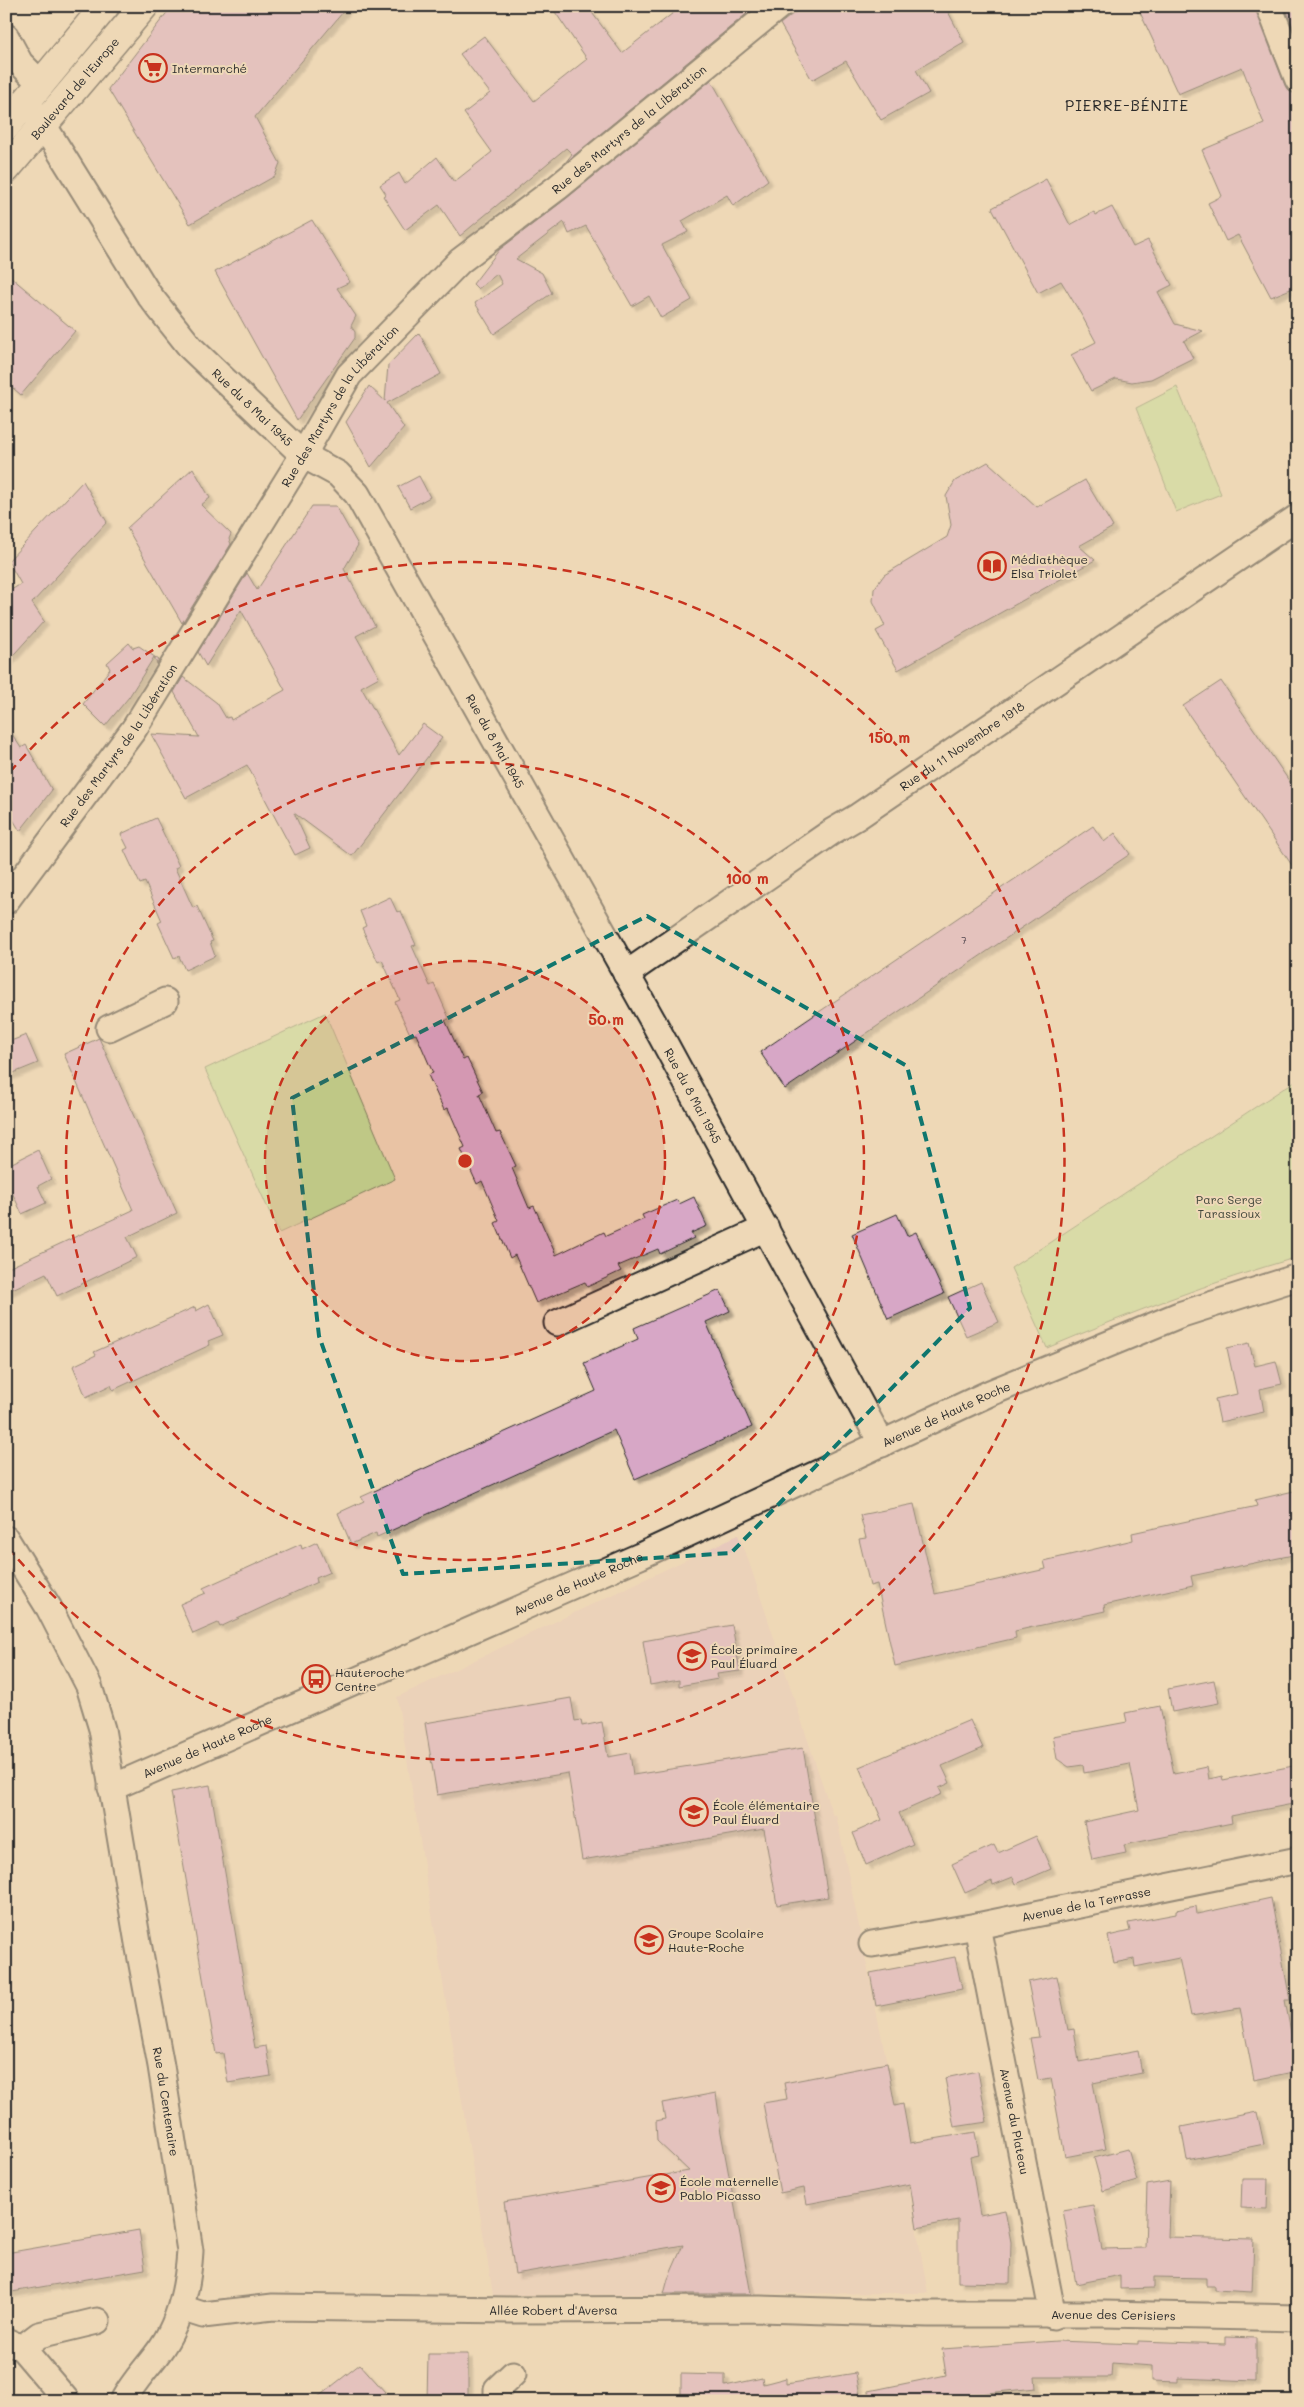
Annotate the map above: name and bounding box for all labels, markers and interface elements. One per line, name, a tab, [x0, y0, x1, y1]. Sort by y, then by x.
street label: Boulevard de l'Europe	[27, 34, 122, 142]
supermarket icon: Intermarché	[138, 53, 168, 83]
place label: Intermarché	[172, 60, 247, 76]
street label: Rue des Martyrs de la Libération	[548, 61, 709, 197]
district label: PIERRE-BÉNITE	[1065, 95, 1189, 115]
street label: Rue des Martyrs de la Libération	[277, 321, 401, 490]
street label: Rue du 8 Mai 1945	[209, 365, 297, 449]
library icon: Médiathèque Elsa Triolet	[977, 551, 1007, 581]
place label: Médiathèque Elsa Triolet	[1011, 551, 1088, 581]
street label: Rue des Martyrs de la Libération	[56, 661, 180, 830]
street label: Rue du 8 Mai 1945	[463, 691, 528, 791]
street label: Rue du 11 Novembre 1918	[896, 698, 1027, 794]
text: 150 m	[868, 727, 910, 747]
text: 100 m	[725, 868, 769, 888]
house number: 7	[961, 933, 967, 947]
text: 50 m	[588, 1009, 624, 1029]
street label: Rue du 8 Mai 1945	[661, 1045, 725, 1146]
centre of rings	[456, 1152, 474, 1170]
park label: Parc Serge Tarassioux	[1196, 1191, 1262, 1221]
street label: Avenue de Haute Roche	[879, 1378, 1013, 1450]
street label: Avenue de Haute Roche	[511, 1548, 645, 1619]
school or university icon: École primaire Paul Éluard	[677, 1641, 707, 1671]
place label: École primaire Paul Éluard	[711, 1641, 798, 1671]
bus stop icon: Hauteroche Centre	[301, 1664, 331, 1694]
place label: Hauteroche Centre	[335, 1664, 405, 1694]
street label: Avenue de Haute Roche	[140, 1710, 274, 1781]
school or university icon: École élémentaire Paul Éluard	[679, 1797, 709, 1827]
place label: École élémentaire Paul Éluard	[713, 1797, 820, 1827]
street label: Avenue de la Terrasse	[1020, 1882, 1152, 1925]
school or university icon: Groupe Scolaire Haute-Roche	[634, 1925, 664, 1955]
place label: Groupe Scolaire Haute-Roche	[668, 1925, 764, 1955]
street label: Rue du Centenaire	[150, 2046, 183, 2157]
street label: Avenue du Plateau	[997, 2067, 1033, 2176]
school or university icon: École maternelle Pablo Picasso	[646, 2173, 676, 2203]
place label: École maternelle Pablo Picasso	[680, 2173, 779, 2203]
street label: Allée Robert d'Aversa	[489, 2302, 618, 2318]
street label: Avenue des Cerisiers	[1051, 2306, 1176, 2323]

